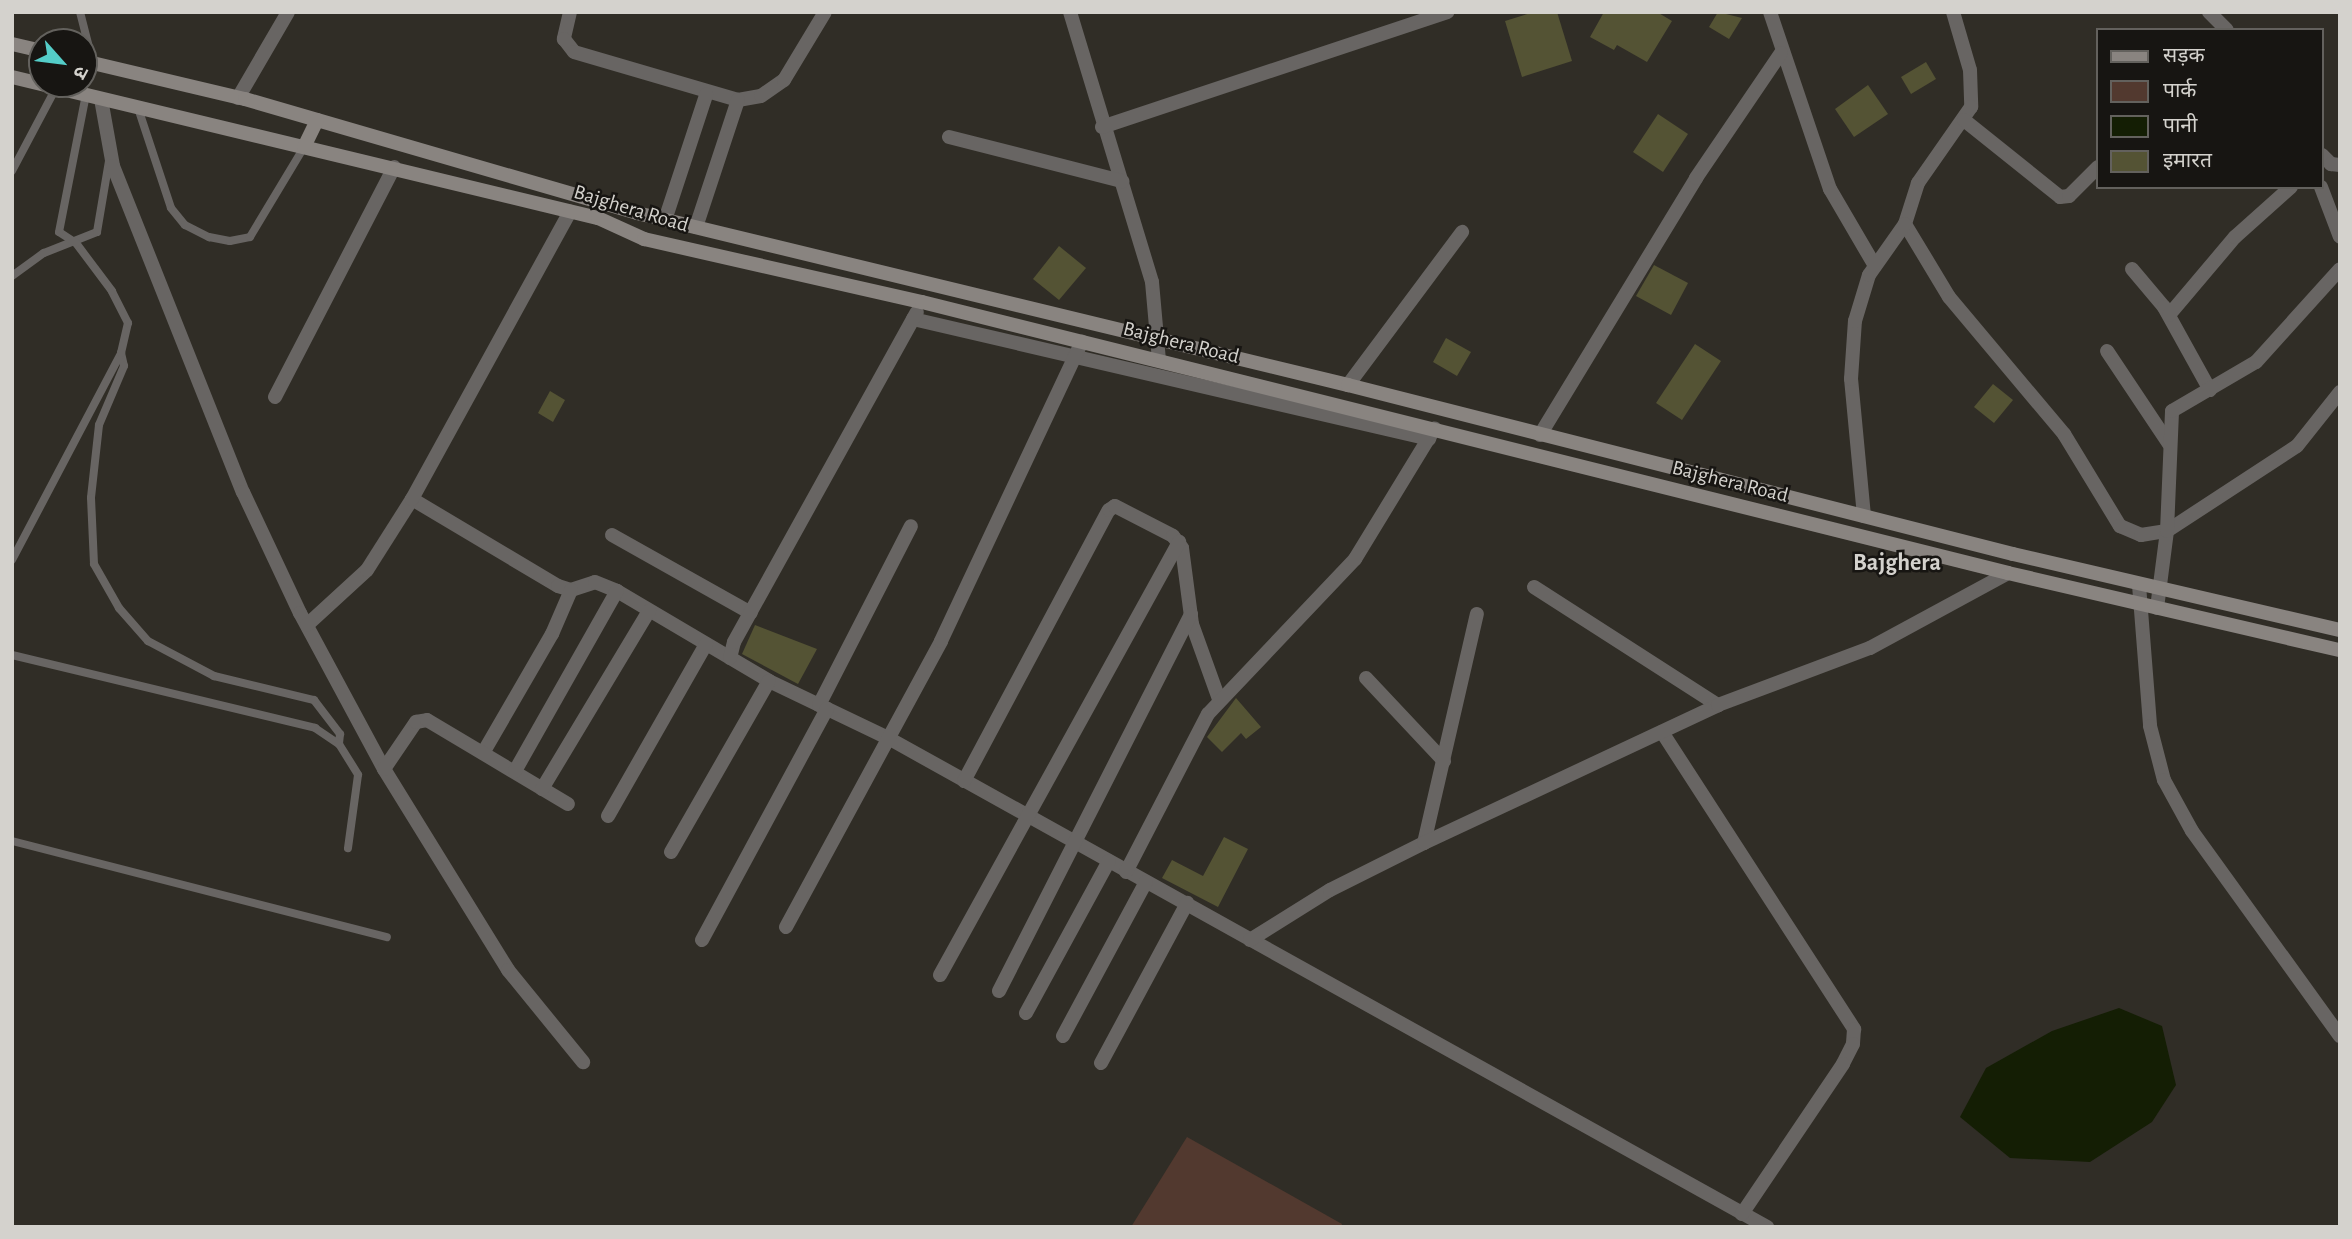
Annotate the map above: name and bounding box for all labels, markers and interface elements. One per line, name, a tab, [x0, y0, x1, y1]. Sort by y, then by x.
north arrow	[28, 28, 98, 98]
legend	[2096, 28, 2324, 189]
text: सड़क	[2163, 45, 2205, 66]
text: उ	[69, 63, 91, 82]
text: पार्क	[2163, 80, 2197, 101]
text: पानी	[2163, 115, 2197, 136]
text: इमारत	[2163, 150, 2212, 171]
street label: Bajghera Road	[570, 180, 692, 238]
street label: Bajghera Road	[1120, 316, 1242, 370]
street label: Bajghera Road	[1669, 455, 1791, 509]
district label: Bajghera	[1853, 550, 1941, 578]

